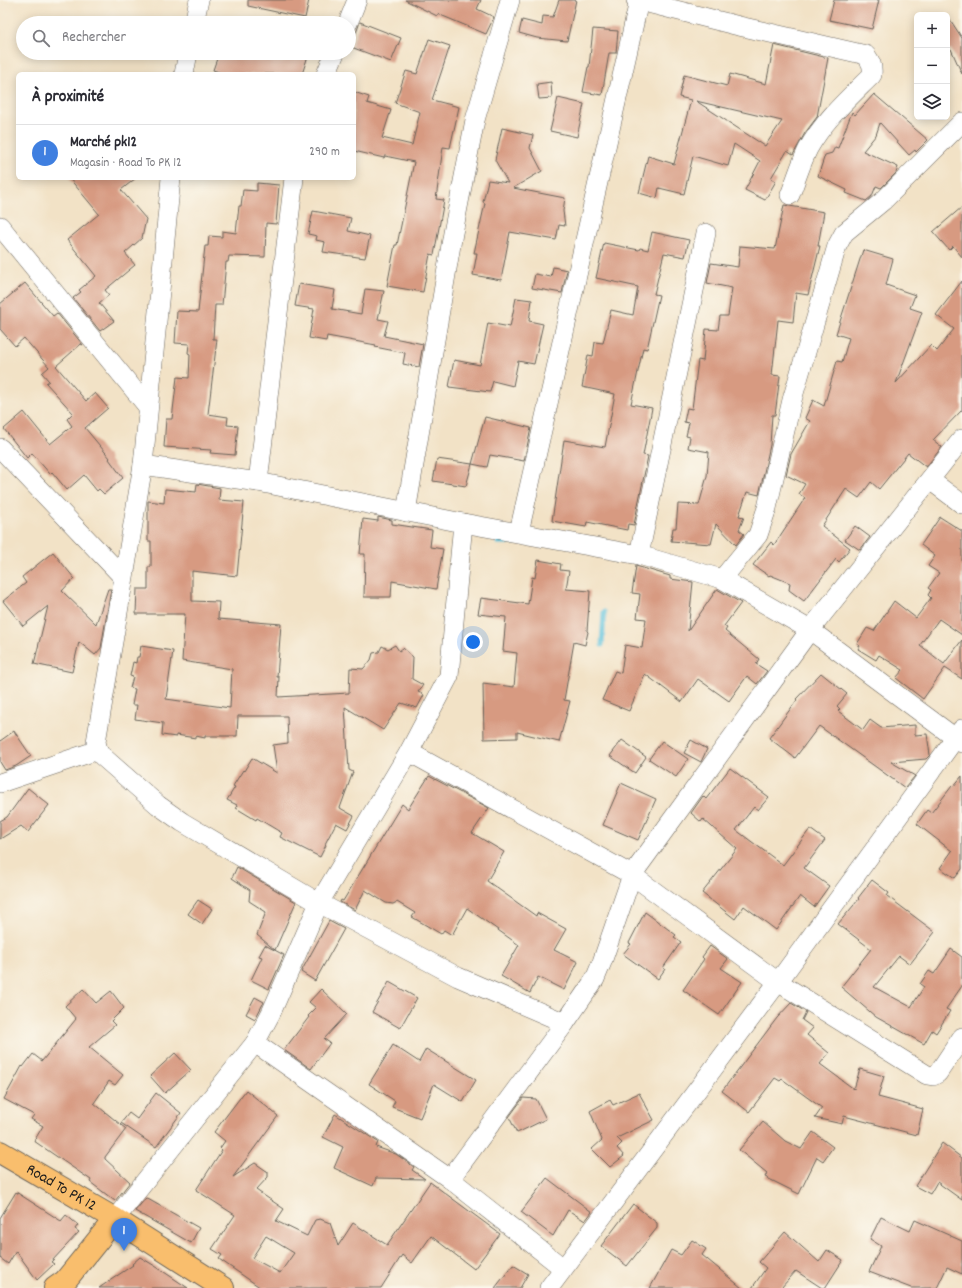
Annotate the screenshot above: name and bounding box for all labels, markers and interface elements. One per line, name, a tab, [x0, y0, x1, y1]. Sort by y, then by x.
map controls	[914, 12, 950, 120]
button: +	[914, 12, 950, 48]
search box	[16, 16, 356, 60]
icon: search	[30, 27, 52, 49]
text: Rechercher	[62, 27, 126, 49]
button: −	[914, 48, 950, 84]
button: layers	[914, 84, 950, 120]
text: À proximité	[32, 86, 104, 110]
text: Marché pk12	[70, 132, 137, 154]
text: 1	[44, 143, 46, 162]
text: 290 m	[309, 143, 340, 162]
text: Magasin · Road To PK 12	[70, 154, 182, 173]
your location	[463, 632, 483, 652]
street label: Road To PK 12	[22, 1158, 101, 1217]
pin: 1	[111, 1218, 137, 1251]

